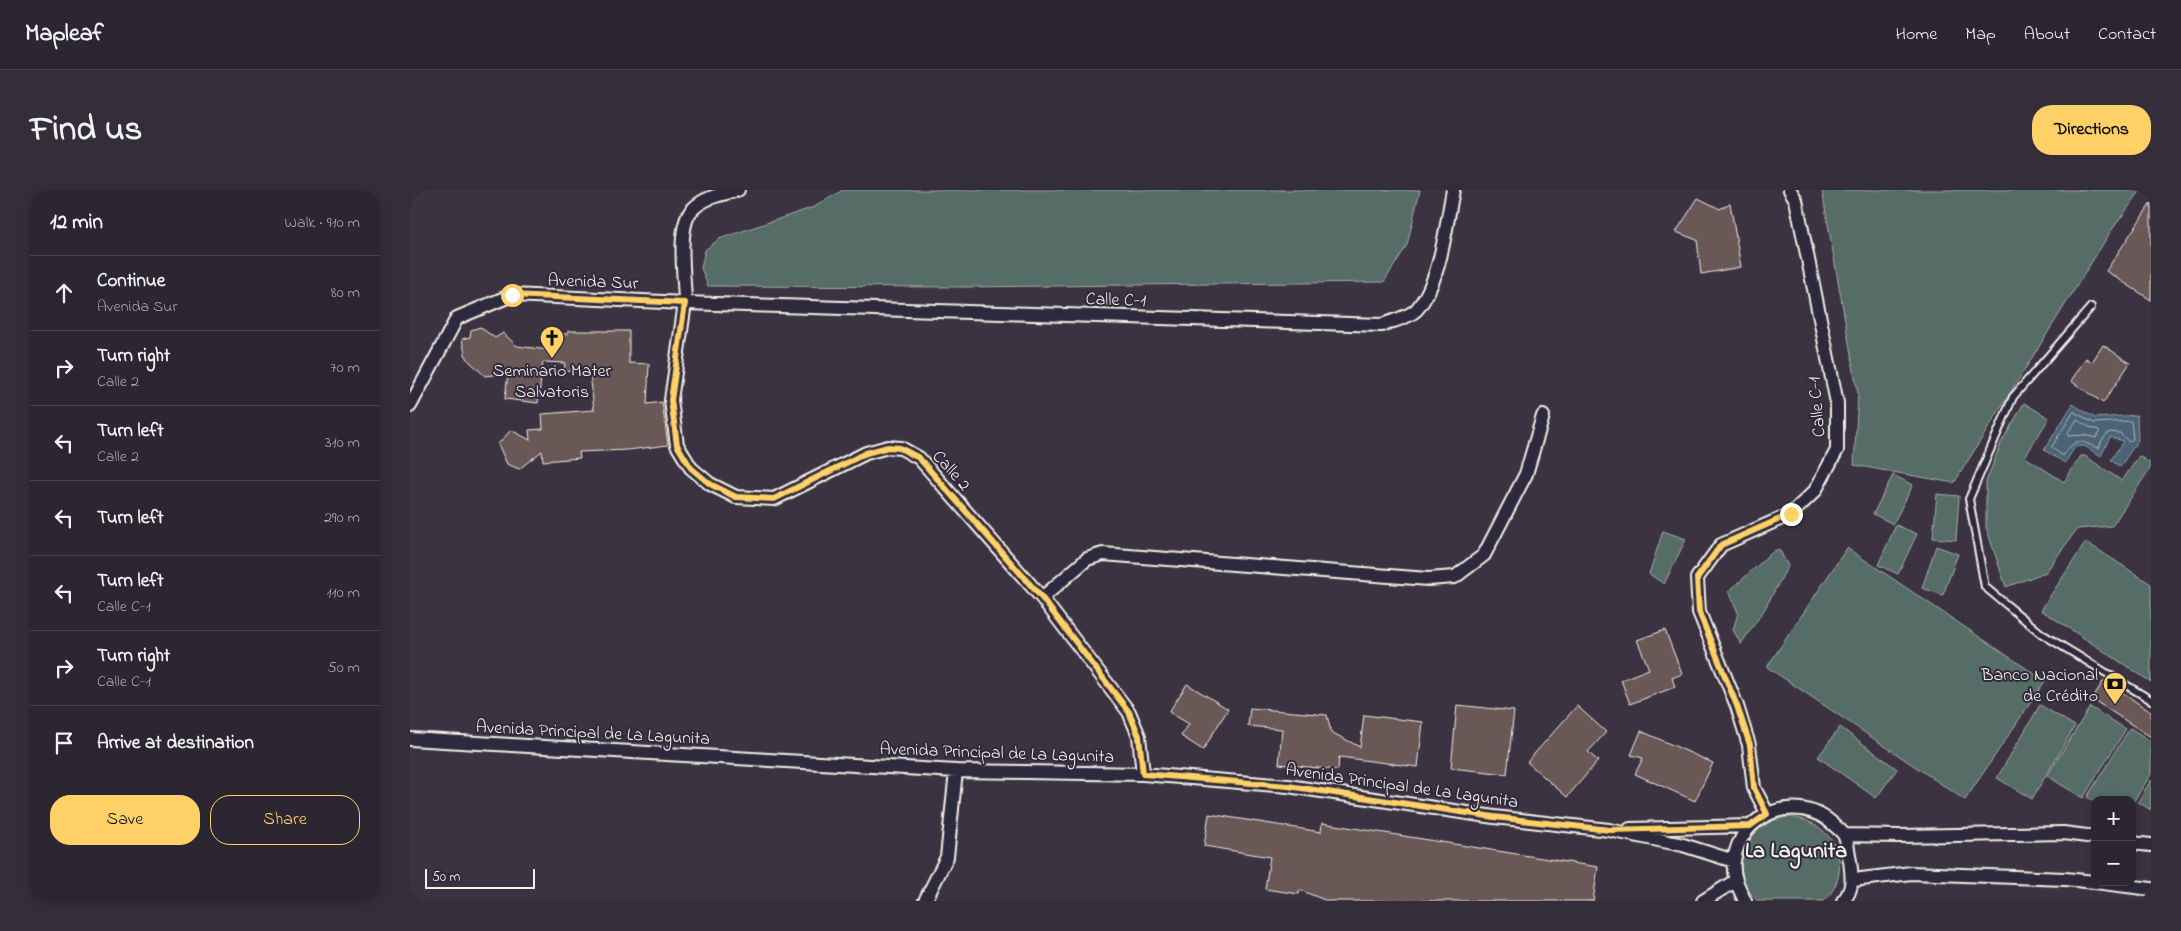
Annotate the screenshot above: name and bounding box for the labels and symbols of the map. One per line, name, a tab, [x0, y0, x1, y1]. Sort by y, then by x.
street label: Avenida Sur	[547, 268, 639, 298]
route start	[501, 284, 524, 307]
street label: Calle C-1	[1085, 287, 1147, 315]
church icon: Seminario Mater Salvatoris	[539, 325, 565, 359]
place label: Seminario Mater Salvatoris	[493, 359, 612, 406]
street label: Calle C-1	[1802, 375, 1834, 438]
street label: Calle 2	[925, 445, 976, 498]
route end	[1780, 503, 1803, 526]
place label: Banco Nacional de Crédito	[1980, 663, 2098, 710]
bank icon: Banco Nacional de Crédito	[2102, 671, 2128, 705]
street label: Avenida Principal de La Lagunita	[475, 715, 711, 754]
street label: Avenida Principal de La Lagunita	[879, 737, 1115, 772]
street label: Avenida Principal de La Lagunita	[1284, 758, 1520, 817]
district label: La Lagunita	[1745, 836, 1847, 869]
scale bar	[425, 866, 535, 889]

